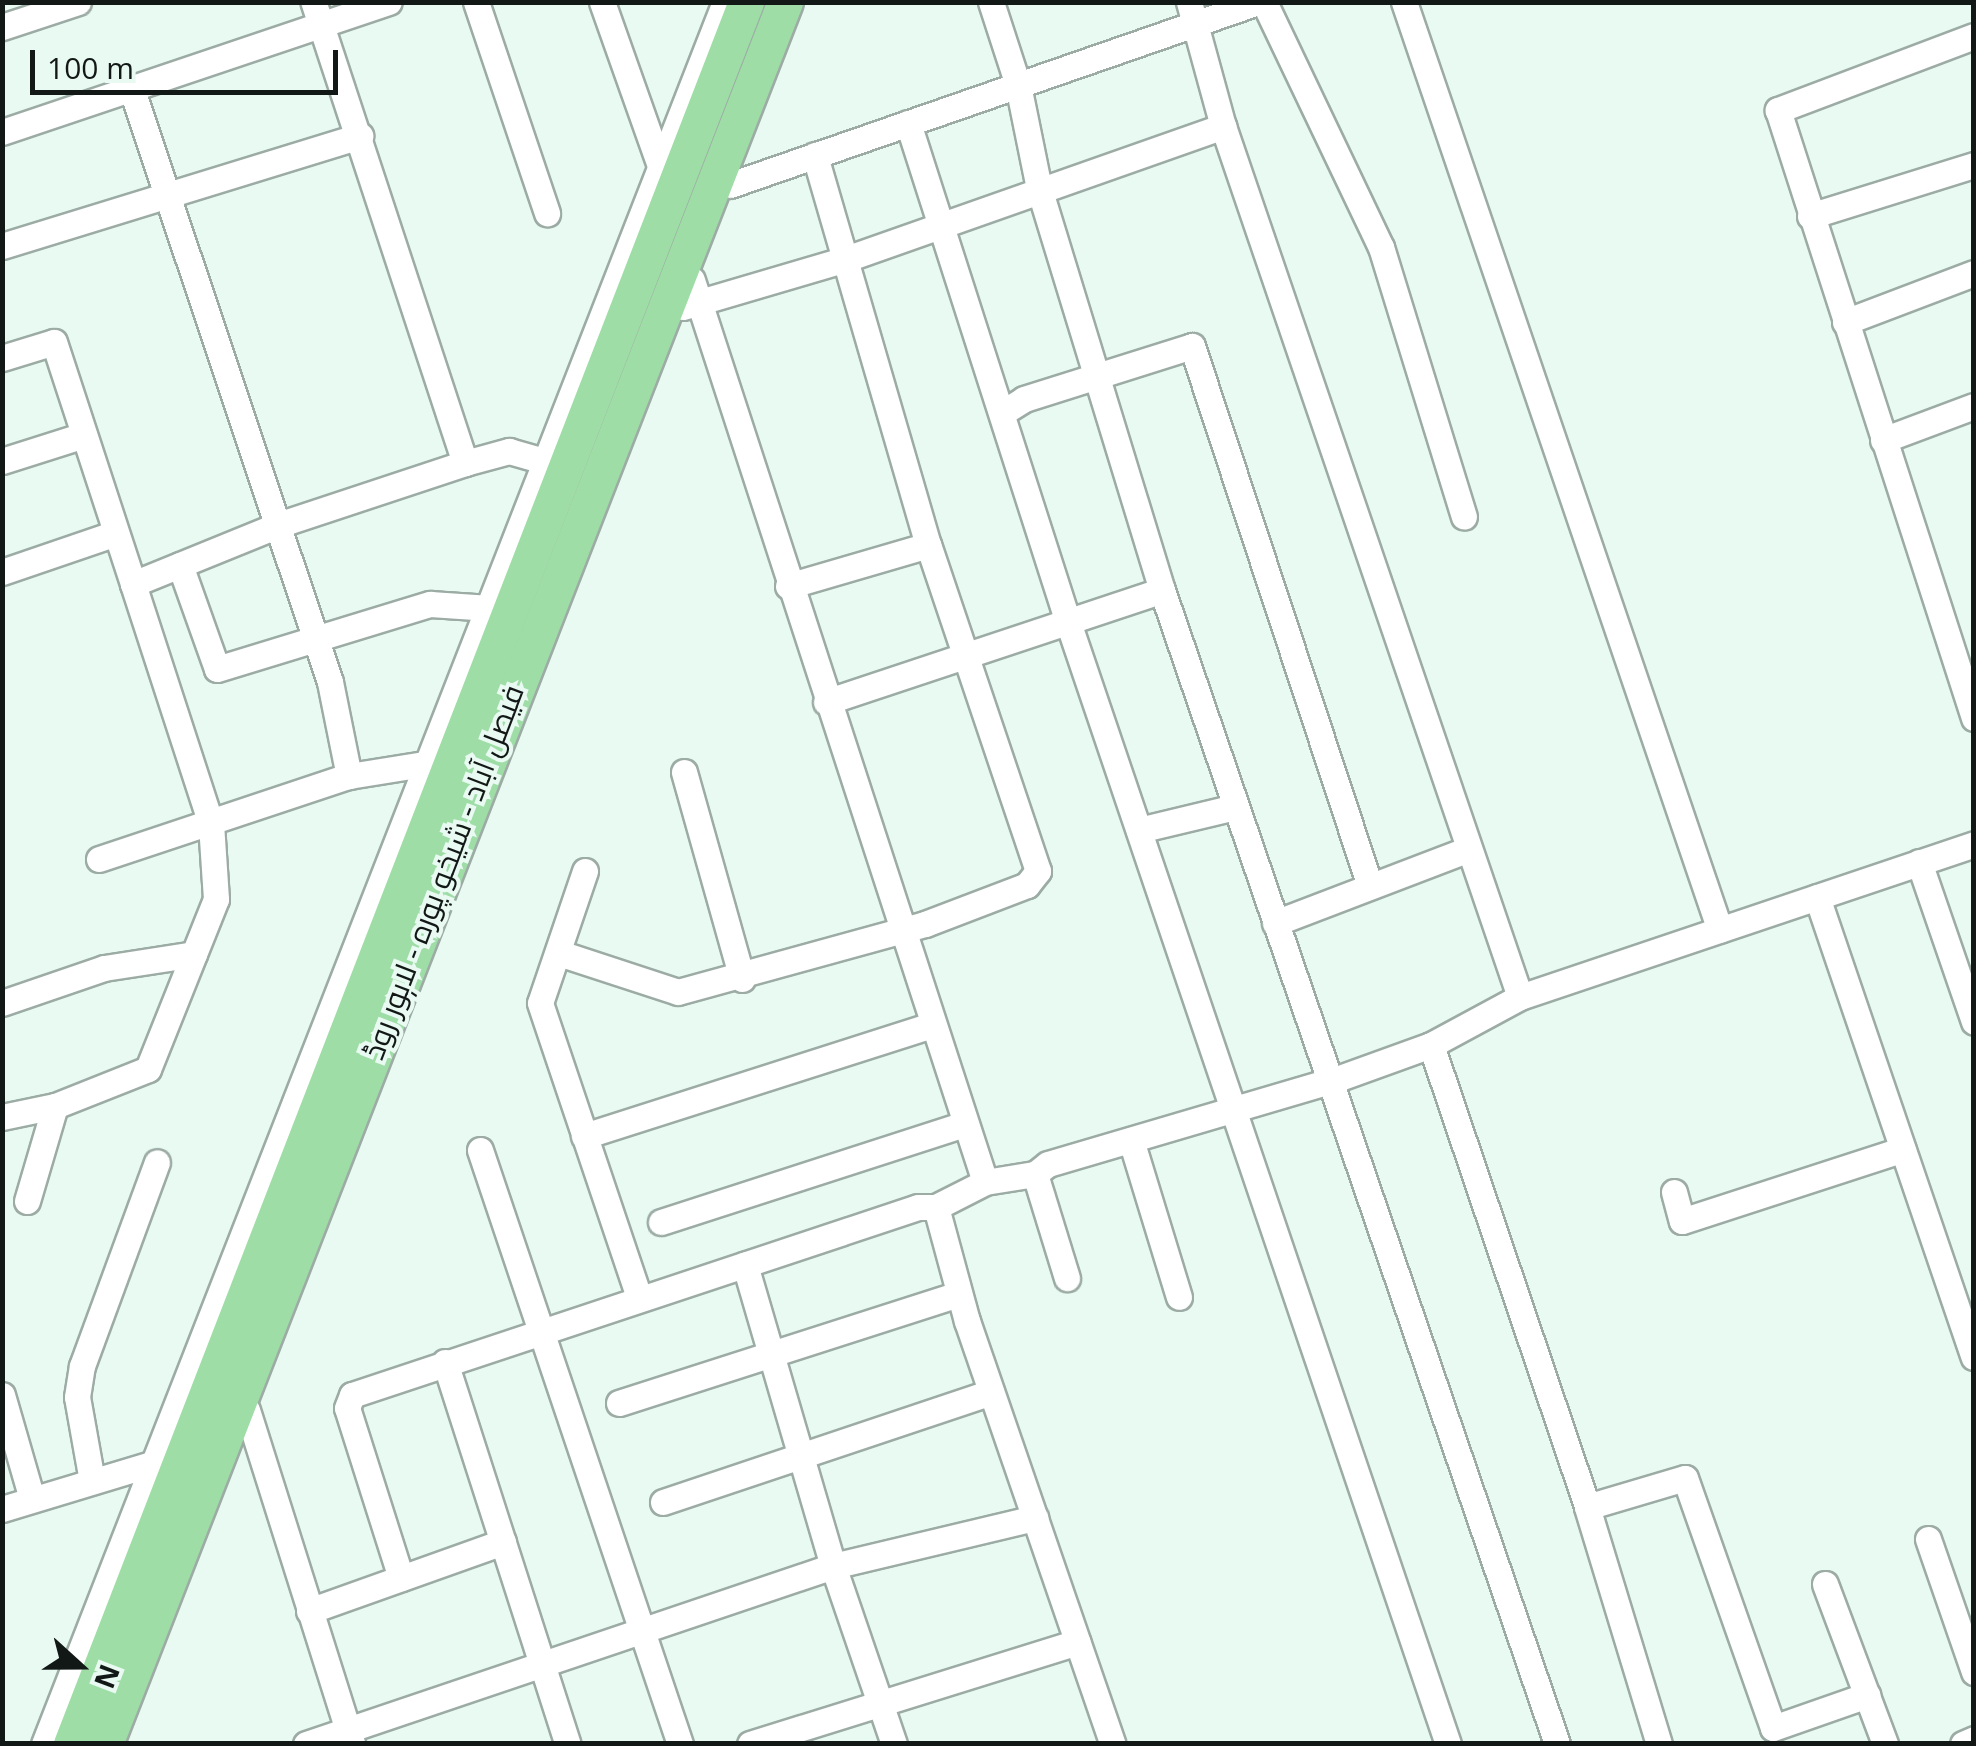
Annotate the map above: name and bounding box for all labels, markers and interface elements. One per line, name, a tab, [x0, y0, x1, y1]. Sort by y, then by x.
scale bar	[35, 30, 342, 92]
text: 100 m	[47, 47, 134, 88]
street label: فیصل آباد - شیخو پورہ - لاہور روڈ	[355, 680, 531, 1064]
north arrow	[30, 1616, 130, 1716]
text: N	[86, 1659, 130, 1694]

